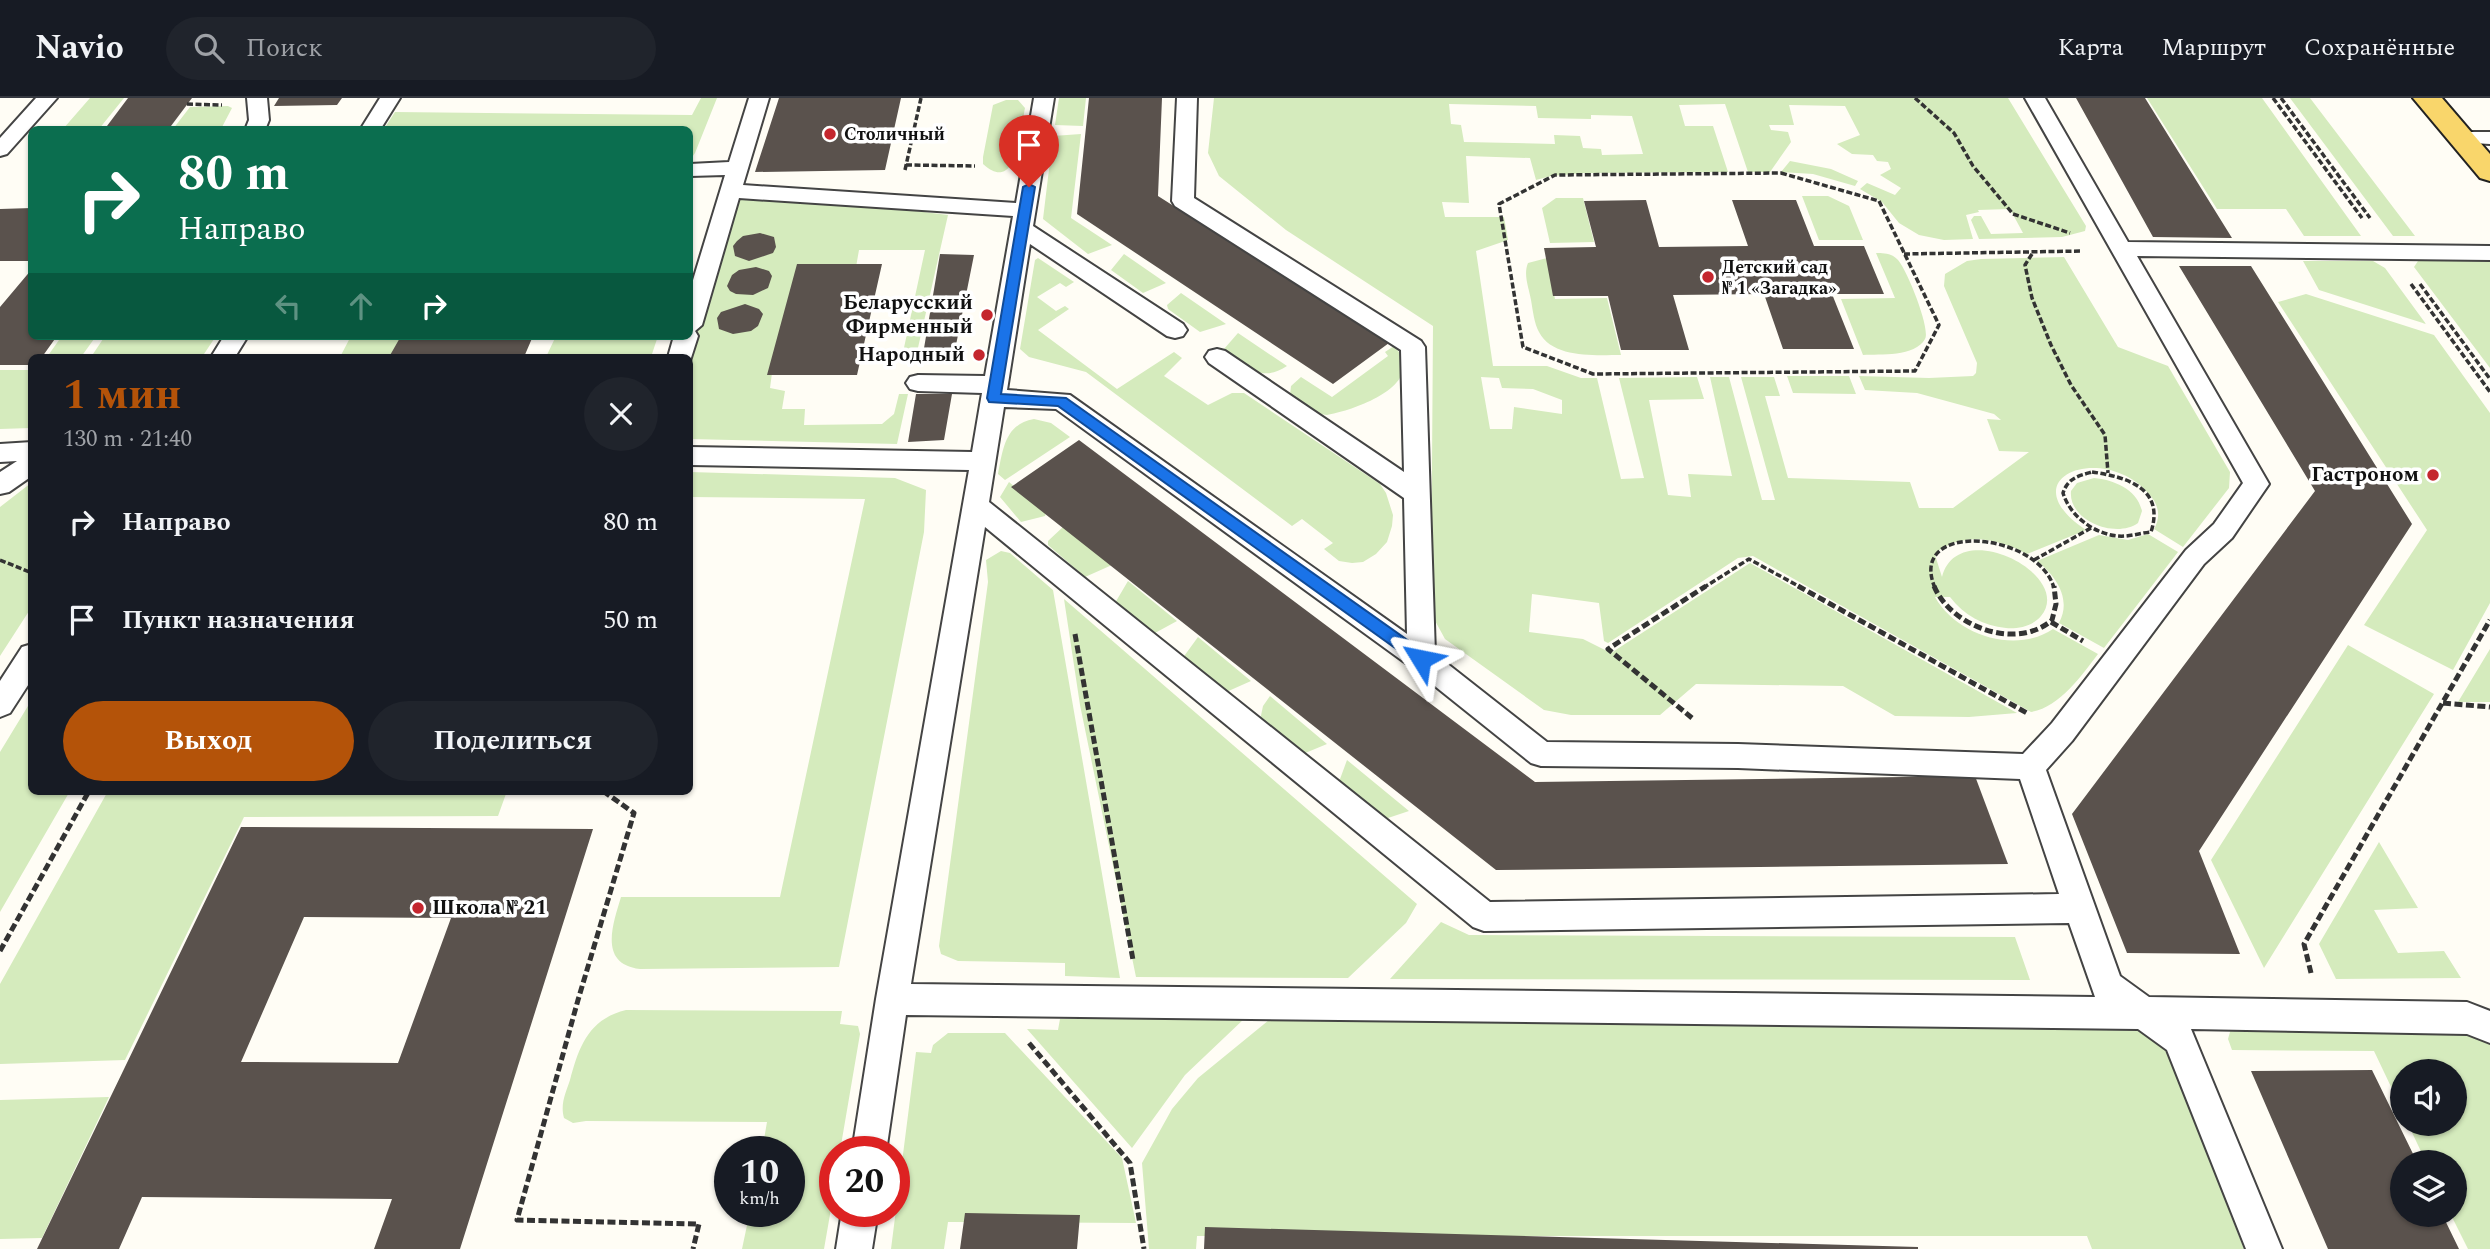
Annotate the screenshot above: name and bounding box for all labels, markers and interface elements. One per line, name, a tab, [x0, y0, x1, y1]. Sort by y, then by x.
search box	[166, 17, 656, 80]
text: Navio	[35, 23, 124, 73]
text: Поиск	[246, 28, 323, 68]
icon: search	[190, 29, 228, 67]
text: Карта	[2058, 30, 2123, 66]
text: Маршрут	[2161, 30, 2266, 66]
text: Сохранённые	[2304, 30, 2455, 66]
pin	[999, 115, 1059, 187]
place label: Столичный	[844, 121, 945, 148]
marker: Столичный	[822, 126, 838, 142]
icon: arrive	[1010, 126, 1048, 164]
text: 80 m	[178, 137, 289, 212]
icon: right	[63, 154, 154, 245]
text: Направо	[178, 205, 305, 254]
place label: Детский сад № 1 «Загадка»	[1722, 254, 1837, 302]
marker: Детский сад № 1 «Загадка»	[1700, 269, 1716, 285]
icon: left	[269, 287, 307, 325]
icon: ahead	[342, 287, 380, 325]
icon: right	[415, 287, 453, 325]
place label: Беларусский Фирменный	[843, 287, 973, 343]
marker: Беларусский Фирменный	[979, 307, 995, 323]
place label: Народный	[858, 339, 965, 371]
marker: Народный	[971, 347, 987, 363]
text: 1 мин	[63, 364, 181, 427]
button: close	[584, 377, 658, 451]
text: 130 m · 21:40	[63, 422, 192, 457]
place label: Гастроном	[2311, 459, 2419, 491]
marker: Гастроном	[2425, 467, 2441, 483]
text: Направо	[122, 502, 231, 542]
text: 80 m	[603, 502, 658, 542]
icon: right	[63, 503, 101, 541]
text: Пункт назначения	[122, 600, 355, 640]
text: 50 m	[603, 600, 658, 640]
icon: arrive	[63, 601, 101, 639]
position arrow	[1384, 622, 1458, 696]
button: Выход	[63, 701, 354, 781]
button: Поделиться	[368, 701, 658, 781]
place label: Школа № 21	[432, 892, 547, 924]
marker: Школа № 21	[410, 900, 426, 916]
map controls	[2390, 1059, 2467, 1227]
button: sound	[2390, 1059, 2467, 1136]
speed limit sign: 20	[819, 1136, 910, 1227]
text: 10	[740, 1146, 779, 1199]
button: layers	[2390, 1150, 2467, 1227]
text: km/h	[739, 1185, 780, 1212]

